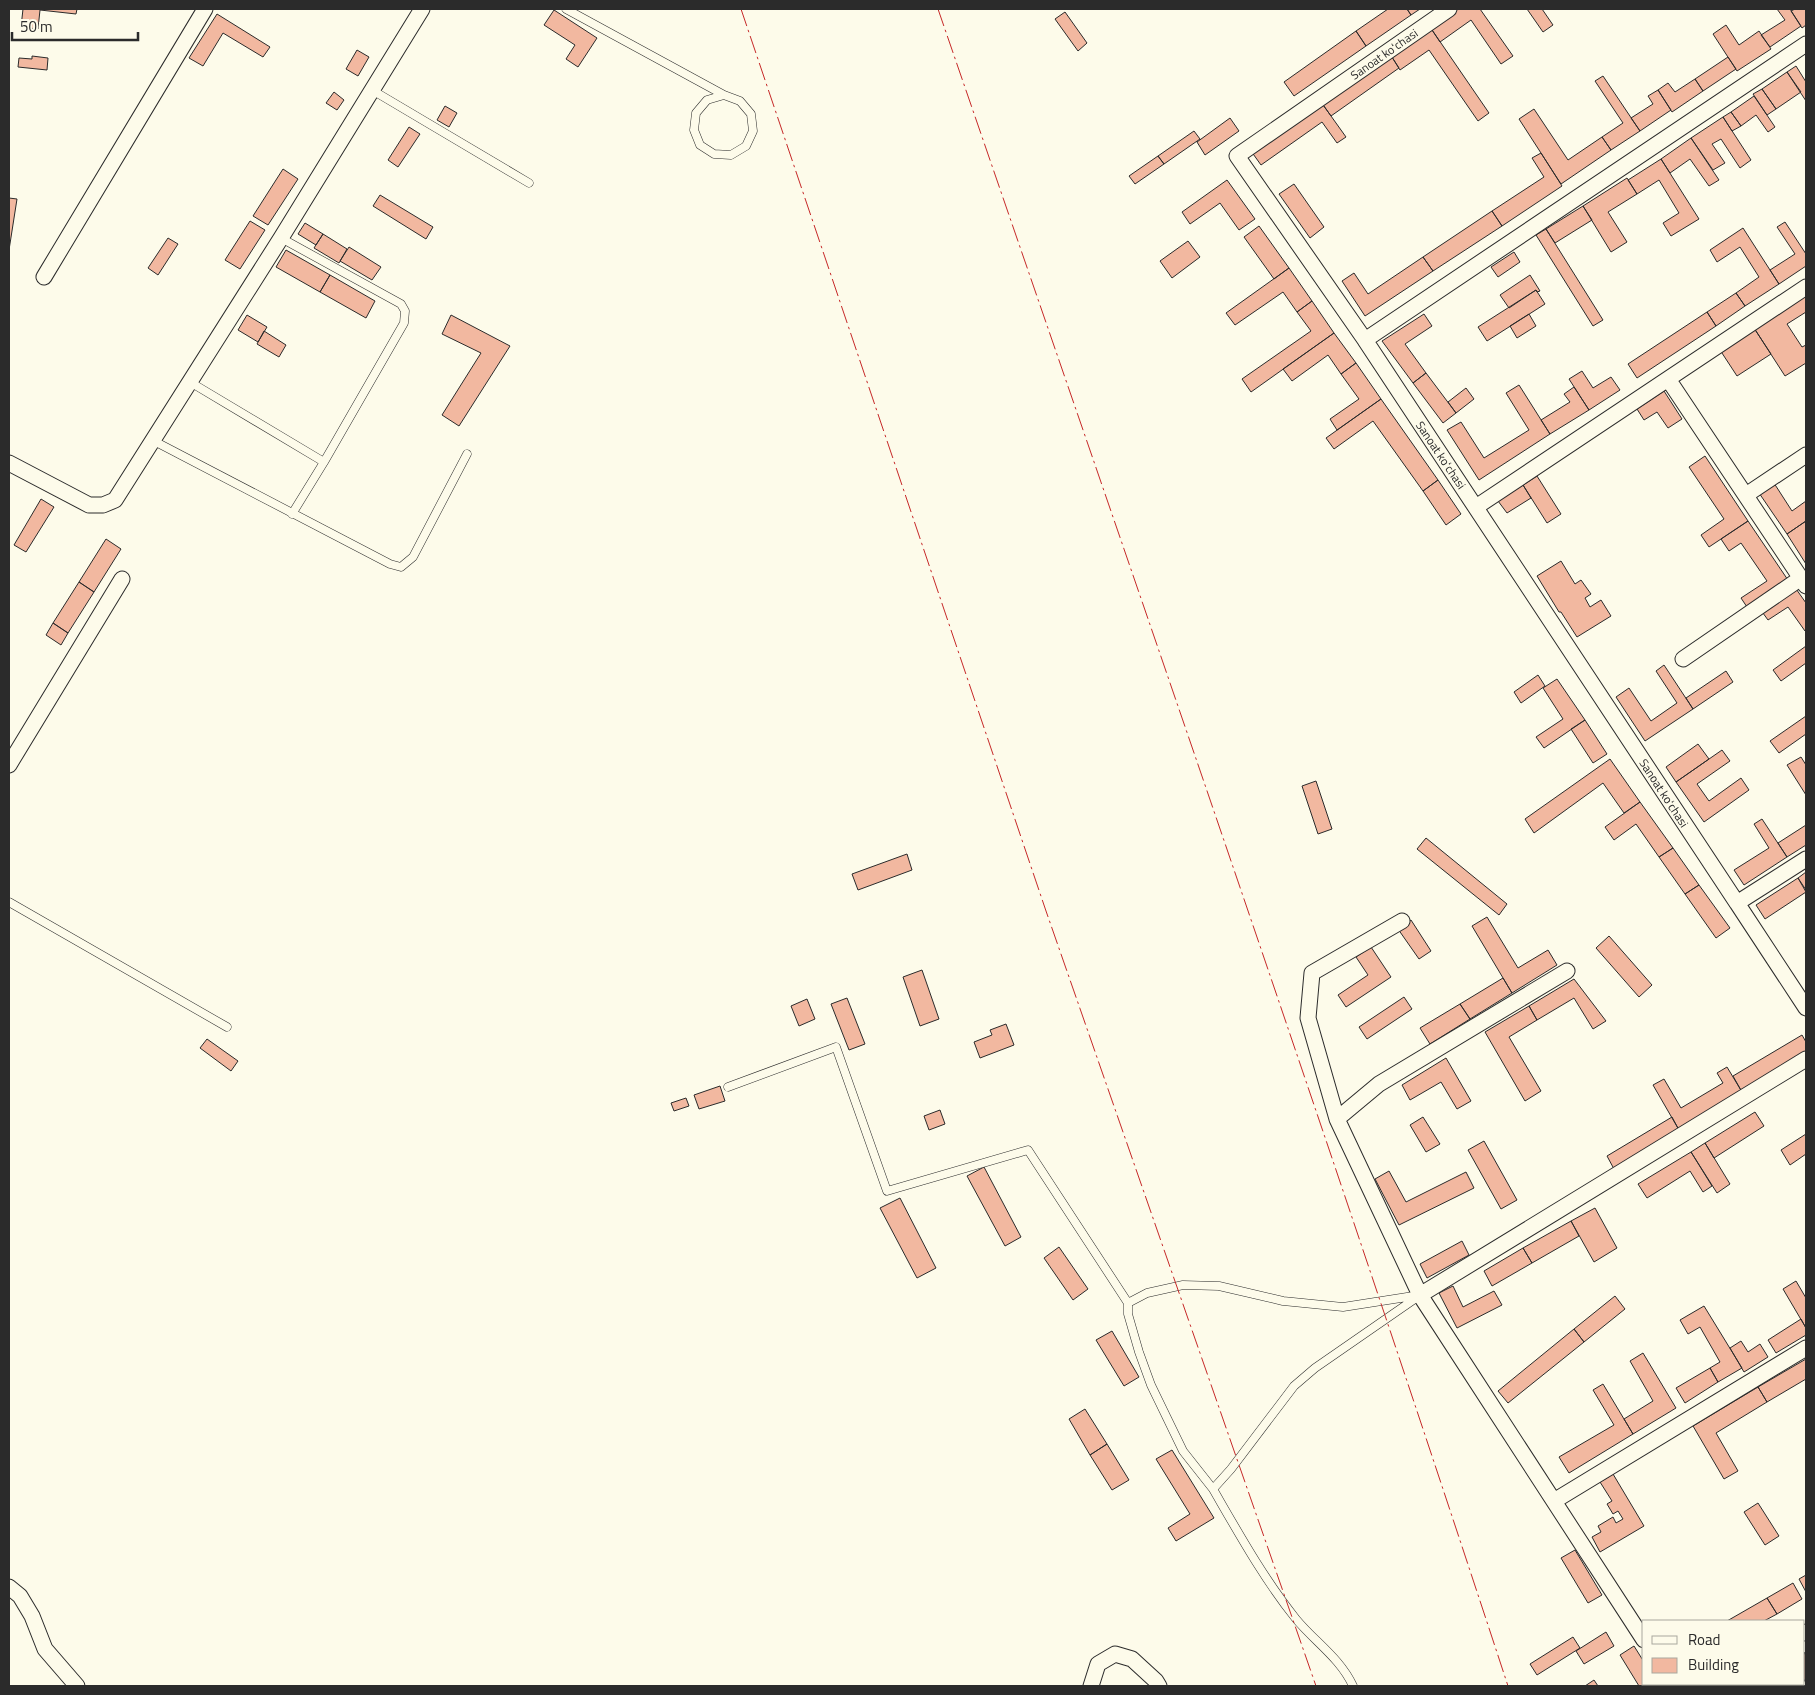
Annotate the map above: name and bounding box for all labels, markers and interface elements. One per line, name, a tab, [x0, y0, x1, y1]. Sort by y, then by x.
scale bar	[12, 10, 139, 42]
text: 50 m	[20, 15, 53, 38]
street label: Sanoat koʻchasi	[1346, 24, 1422, 84]
street label: Sanoat koʻchasi	[1411, 417, 1471, 493]
street label: Sanoat koʻchasi	[1635, 755, 1693, 831]
legend	[1642, 1620, 1805, 1685]
text: Road	[1688, 1628, 1720, 1651]
text: Building	[1688, 1653, 1739, 1676]

